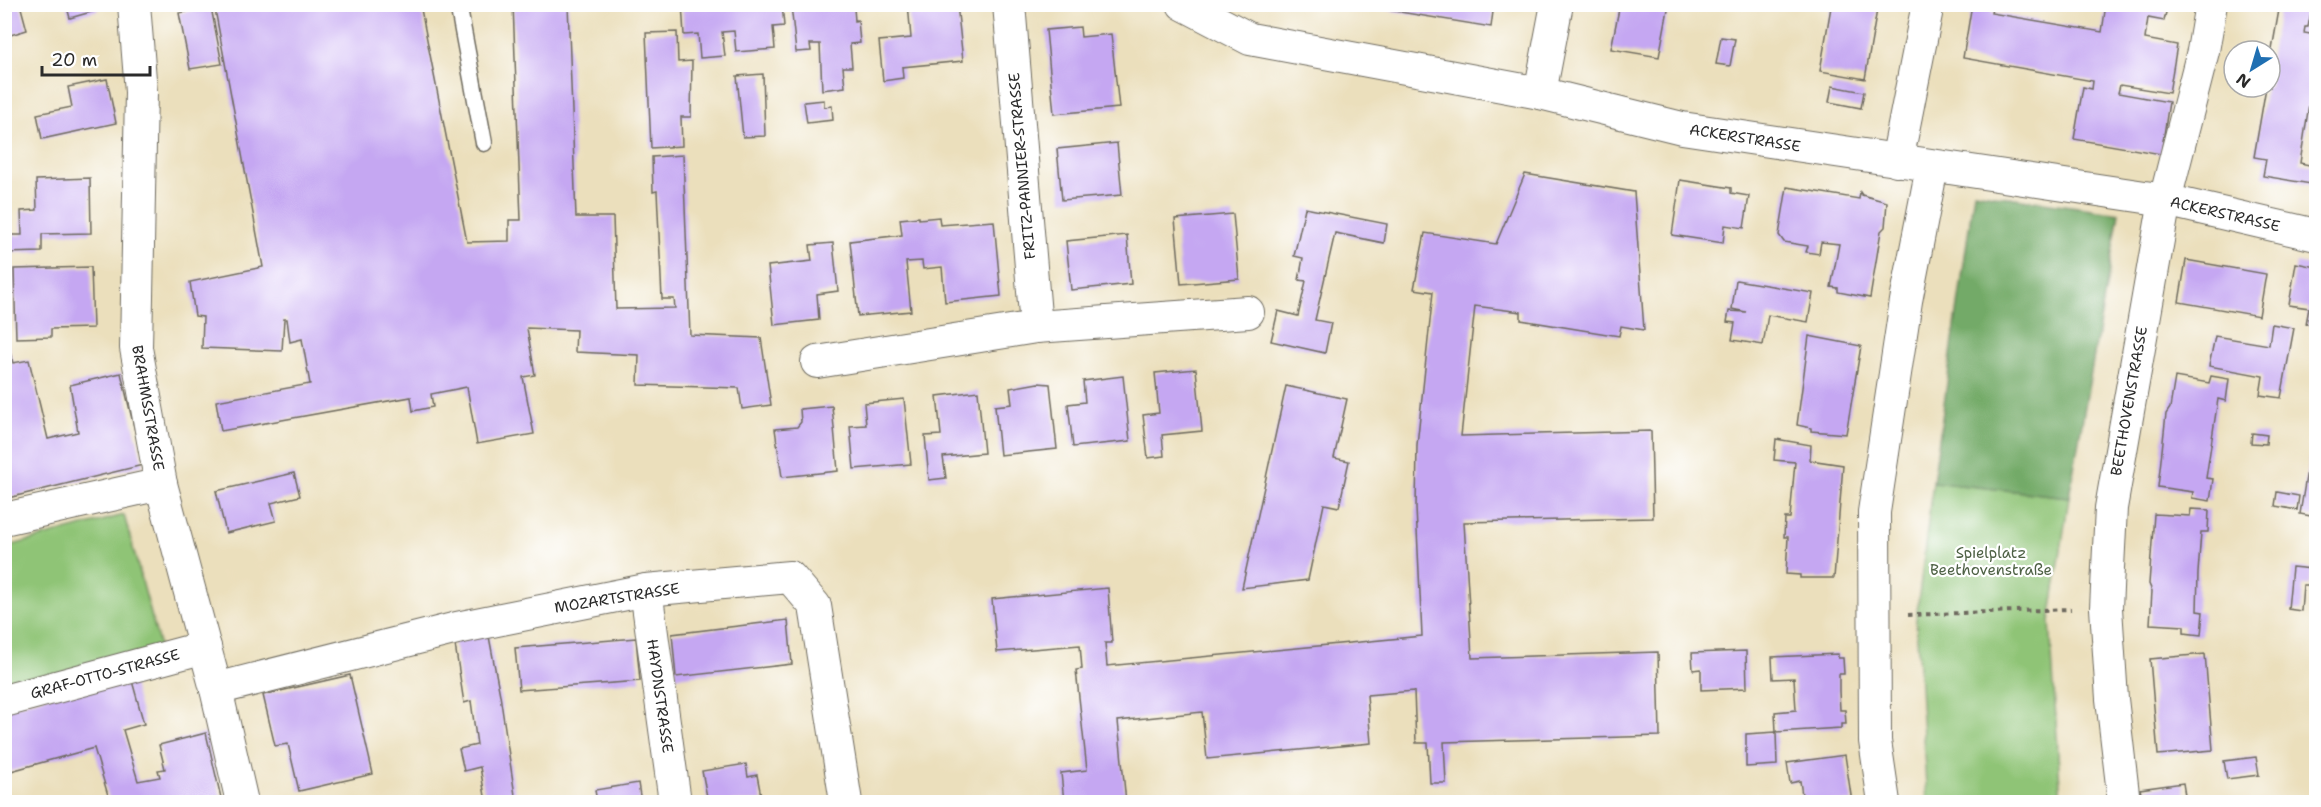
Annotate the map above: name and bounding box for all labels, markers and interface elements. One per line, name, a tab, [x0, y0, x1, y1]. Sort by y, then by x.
scale bar	[42, 39, 150, 77]
north arrow	[2222, 39, 2282, 99]
text: 20 m	[51, 48, 97, 72]
text: N	[2232, 68, 2255, 93]
street label: FRITZ-PANNIER-STRASSE	[1004, 72, 1040, 260]
street label: ACKERSTRASSE	[1688, 119, 1802, 157]
street label: ACKERSTRASSE	[2168, 192, 2282, 236]
street label: BEETHOVENSTRASSE	[2106, 325, 2152, 477]
street label: BRAHMSSTRASSE	[127, 344, 169, 472]
park label: Spielplatz Beethovenstraße	[1930, 543, 2052, 580]
street label: MOZARTSTRASSE	[553, 578, 681, 618]
street label: HAYDNSTRASSE	[642, 638, 678, 754]
street label: GRAF-OTTO-STRASSE	[28, 644, 182, 704]

